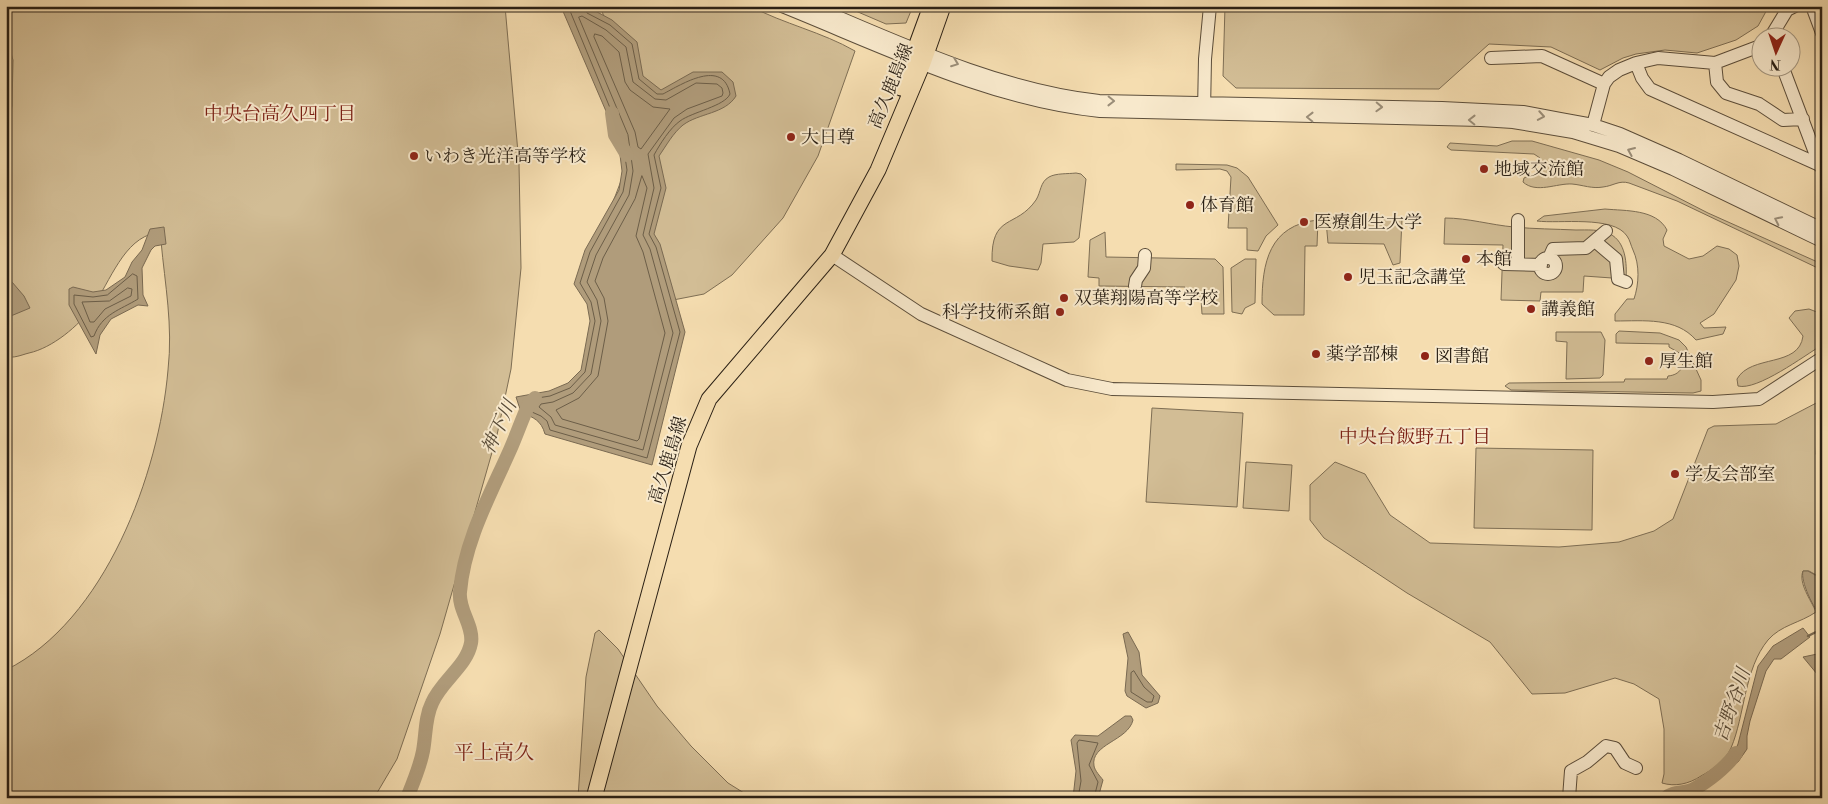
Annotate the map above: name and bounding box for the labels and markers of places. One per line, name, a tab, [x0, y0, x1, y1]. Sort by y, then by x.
place label: 大日尊	[801, 126, 855, 149]
marker: 大日尊	[785, 131, 797, 143]
place label: いわき光洋高等学校	[424, 145, 586, 168]
marker: いわき光洋高等学校	[408, 150, 420, 162]
place label: 地域交流館	[1494, 158, 1584, 181]
marker: 地域交流館	[1478, 163, 1490, 175]
place label: 体育館	[1200, 194, 1254, 217]
marker: 体育館	[1184, 199, 1196, 211]
place label: 医療創生大学	[1314, 211, 1422, 234]
marker: 医療創生大学	[1298, 216, 1310, 228]
place label: 本館	[1476, 248, 1512, 271]
marker: 本館	[1460, 253, 1472, 265]
place label: 児玉記念講堂	[1358, 266, 1466, 289]
marker: 児玉記念講堂	[1342, 271, 1354, 283]
place label: 双葉翔陽高等学校	[1074, 287, 1218, 310]
marker: 双葉翔陽高等学校	[1058, 292, 1070, 304]
place label: 講義館	[1541, 298, 1595, 321]
place label: 科学技術系館	[942, 301, 1050, 324]
marker: 講義館	[1525, 303, 1537, 315]
marker: 科学技術系館	[1054, 306, 1066, 318]
place label: 薬学部棟	[1326, 343, 1398, 366]
place label: 図書館	[1435, 345, 1489, 368]
marker: 薬学部棟	[1310, 348, 1322, 360]
marker: 図書館	[1419, 350, 1431, 362]
place label: 厚生館	[1659, 350, 1713, 373]
marker: 厚生館	[1643, 355, 1655, 367]
place label: 学友会部室	[1685, 463, 1775, 486]
marker: 学友会部室	[1669, 468, 1681, 480]

